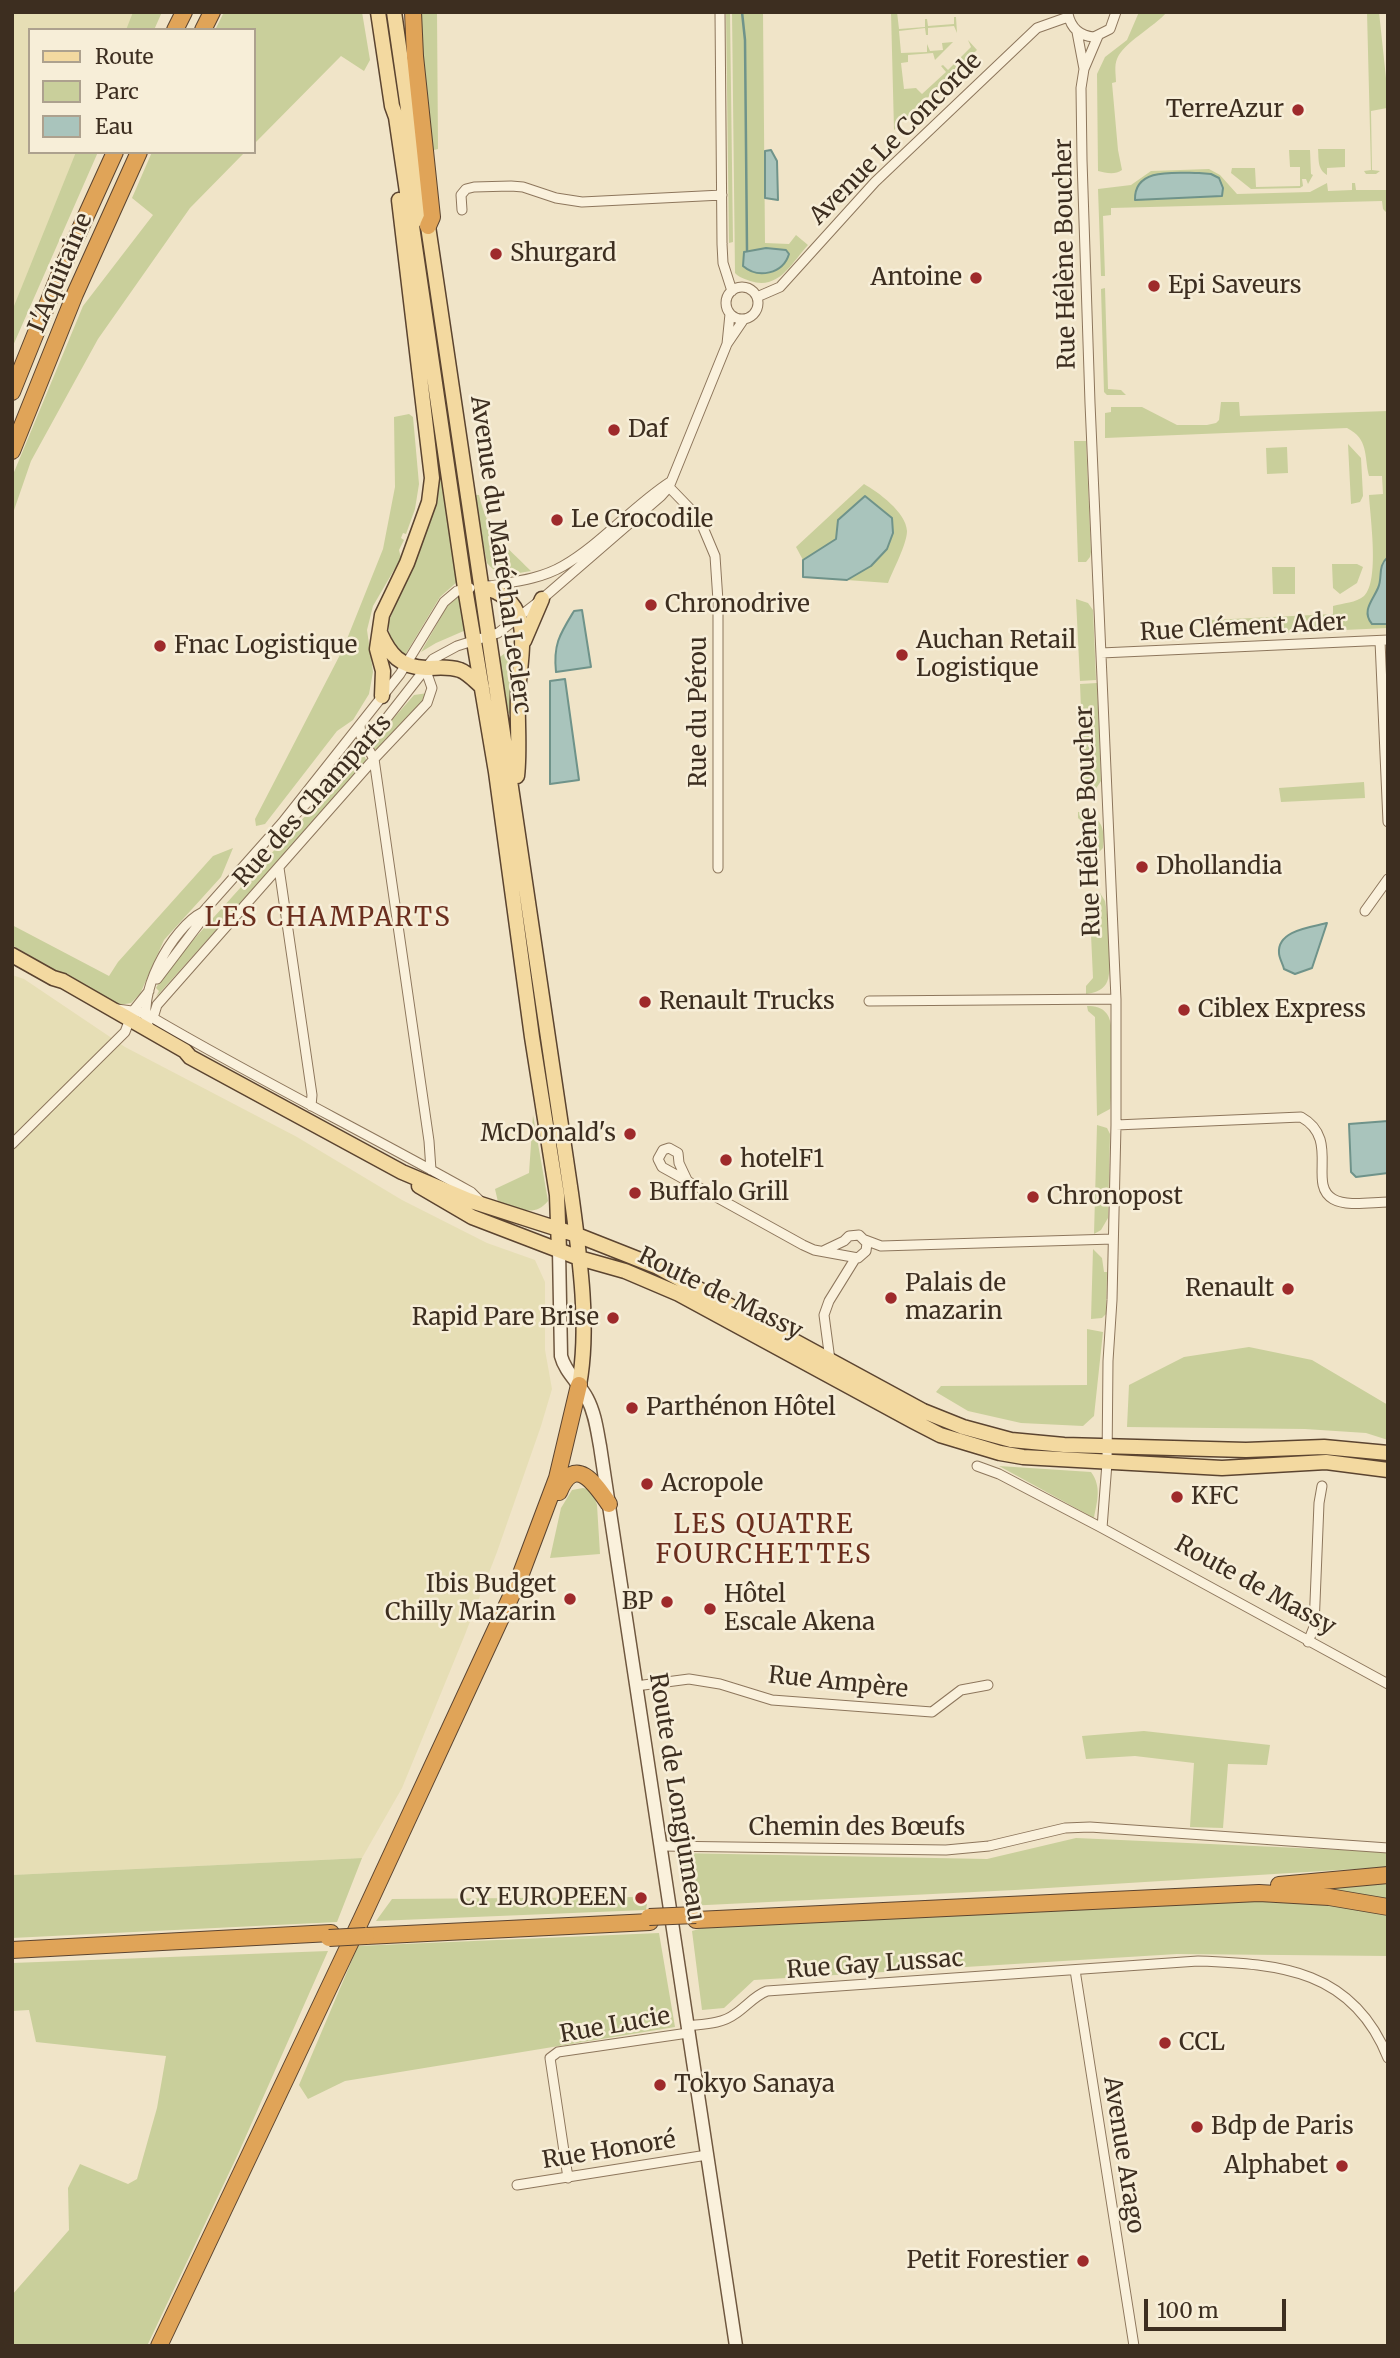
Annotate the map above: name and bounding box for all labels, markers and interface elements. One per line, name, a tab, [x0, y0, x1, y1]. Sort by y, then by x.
legend	[28, 28, 256, 154]
text: Route	[95, 43, 153, 70]
street label: Avenue Le Concorde	[804, 47, 988, 231]
text: Parc	[95, 78, 139, 105]
place label: TerreAzur	[1166, 96, 1284, 124]
marker: TerreAzur	[1290, 102, 1306, 118]
text: Eau	[95, 113, 133, 140]
street label: Rue Hélène Boucher	[1050, 138, 1082, 370]
street label: L'Aquitaine	[23, 209, 99, 337]
place label: Shurgard	[510, 240, 616, 268]
marker: Shurgard	[488, 246, 504, 262]
place label: Antoine	[871, 264, 962, 292]
marker: Antoine	[968, 270, 984, 286]
place label: Epi Saveurs	[1168, 272, 1302, 300]
marker: Epi Saveurs	[1146, 278, 1162, 294]
street label: Avenue du Maréchal Leclerc	[463, 394, 537, 716]
place label: Daf	[628, 416, 668, 444]
marker: Daf	[606, 422, 622, 438]
place label: Le Crocodile	[571, 506, 713, 534]
marker: Le Crocodile	[549, 512, 565, 528]
place label: Chronodrive	[665, 591, 810, 619]
marker: Chronodrive	[643, 597, 659, 613]
street label: Rue Clément Ader	[1139, 608, 1347, 648]
place label: Auchan Retail Logistique	[916, 627, 1076, 683]
place label: Fnac Logistique	[174, 632, 357, 660]
street label: Rue du Pérou	[685, 636, 713, 788]
marker: Fnac Logistique	[152, 638, 168, 654]
marker: Auchan Retail Logistique	[894, 647, 910, 663]
street label: Rue Hélène Boucher	[1071, 705, 1107, 937]
street label: Rue des Champarts	[228, 709, 398, 893]
place label: Dhollandia	[1156, 853, 1282, 881]
marker: Dhollandia	[1134, 859, 1150, 875]
district label: LES CHAMPARTS	[206, 903, 450, 935]
place label: Renault Trucks	[659, 988, 835, 1016]
marker: Renault Trucks	[637, 994, 653, 1010]
place label: Ciblex Express	[1198, 996, 1366, 1024]
marker: Ciblex Express	[1176, 1002, 1192, 1018]
place label: McDonald's	[481, 1120, 616, 1148]
marker: McDonald's	[622, 1126, 638, 1142]
place label: hotelF1	[740, 1146, 824, 1174]
marker: hotelF1	[718, 1152, 734, 1168]
place label: Buffalo Grill	[649, 1179, 789, 1207]
place label: Chronopost	[1047, 1183, 1183, 1211]
marker: Buffalo Grill	[627, 1185, 643, 1201]
marker: Chronopost	[1025, 1189, 1041, 1205]
street label: Route de Massy	[633, 1242, 807, 1346]
place label: Palais de mazarin	[905, 1270, 1006, 1326]
place label: Renault	[1185, 1275, 1274, 1303]
marker: Renault	[1280, 1281, 1296, 1297]
marker: Palais de mazarin	[883, 1290, 899, 1306]
place label: Rapid Pare Brise	[412, 1304, 599, 1332]
marker: Rapid Pare Brise	[605, 1310, 621, 1326]
place label: Parthénon Hôtel	[646, 1394, 836, 1422]
marker: Parthénon Hôtel	[624, 1400, 640, 1416]
place label: Acropole	[661, 1470, 763, 1498]
marker: Acropole	[639, 1476, 655, 1492]
place label: KFC	[1191, 1483, 1239, 1511]
marker: KFC	[1169, 1489, 1185, 1505]
district label: LES QUATRE FOURCHETTES	[657, 1510, 871, 1572]
street label: Route de Massy	[1170, 1530, 1340, 1642]
place label: Ibis Budget Chilly Mazarin	[385, 1571, 556, 1627]
place label: Hôtel Escale Akena	[724, 1581, 875, 1637]
place label: BP	[622, 1588, 653, 1616]
marker: Ibis Budget Chilly Mazarin	[562, 1591, 578, 1607]
marker: BP	[659, 1594, 675, 1610]
marker: Hôtel Escale Akena	[702, 1601, 718, 1617]
street label: Rue Ampère	[767, 1661, 909, 1705]
street label: Route de Longjumeau	[642, 1671, 710, 1923]
street label: Chemin des Bœufs	[749, 1814, 965, 1842]
place label: CY EUROPEEN	[460, 1884, 627, 1912]
marker: CY EUROPEEN	[633, 1890, 649, 1906]
street label: Rue Gay Lussac	[785, 1944, 965, 1986]
street label: Rue Lucie	[558, 2002, 672, 2050]
place label: CCL	[1179, 2029, 1225, 2057]
marker: CCL	[1157, 2035, 1173, 2051]
place label: Tokyo Sanaya	[674, 2071, 835, 2099]
street label: Avenue Arago	[1096, 2074, 1150, 2236]
marker: Tokyo Sanaya	[652, 2077, 668, 2093]
place label: Bdp de Paris	[1211, 2113, 1354, 2141]
marker: Bdp de Paris	[1189, 2119, 1205, 2135]
street label: Rue Honoré	[540, 2126, 678, 2176]
place label: Alphabet	[1224, 2152, 1328, 2180]
marker: Alphabet	[1334, 2158, 1350, 2174]
place label: Petit Forestier	[906, 2247, 1069, 2275]
marker: Petit Forestier	[1075, 2253, 1091, 2269]
scale bar	[1148, 2284, 1290, 2328]
text: 100 m	[1157, 2297, 1219, 2324]

